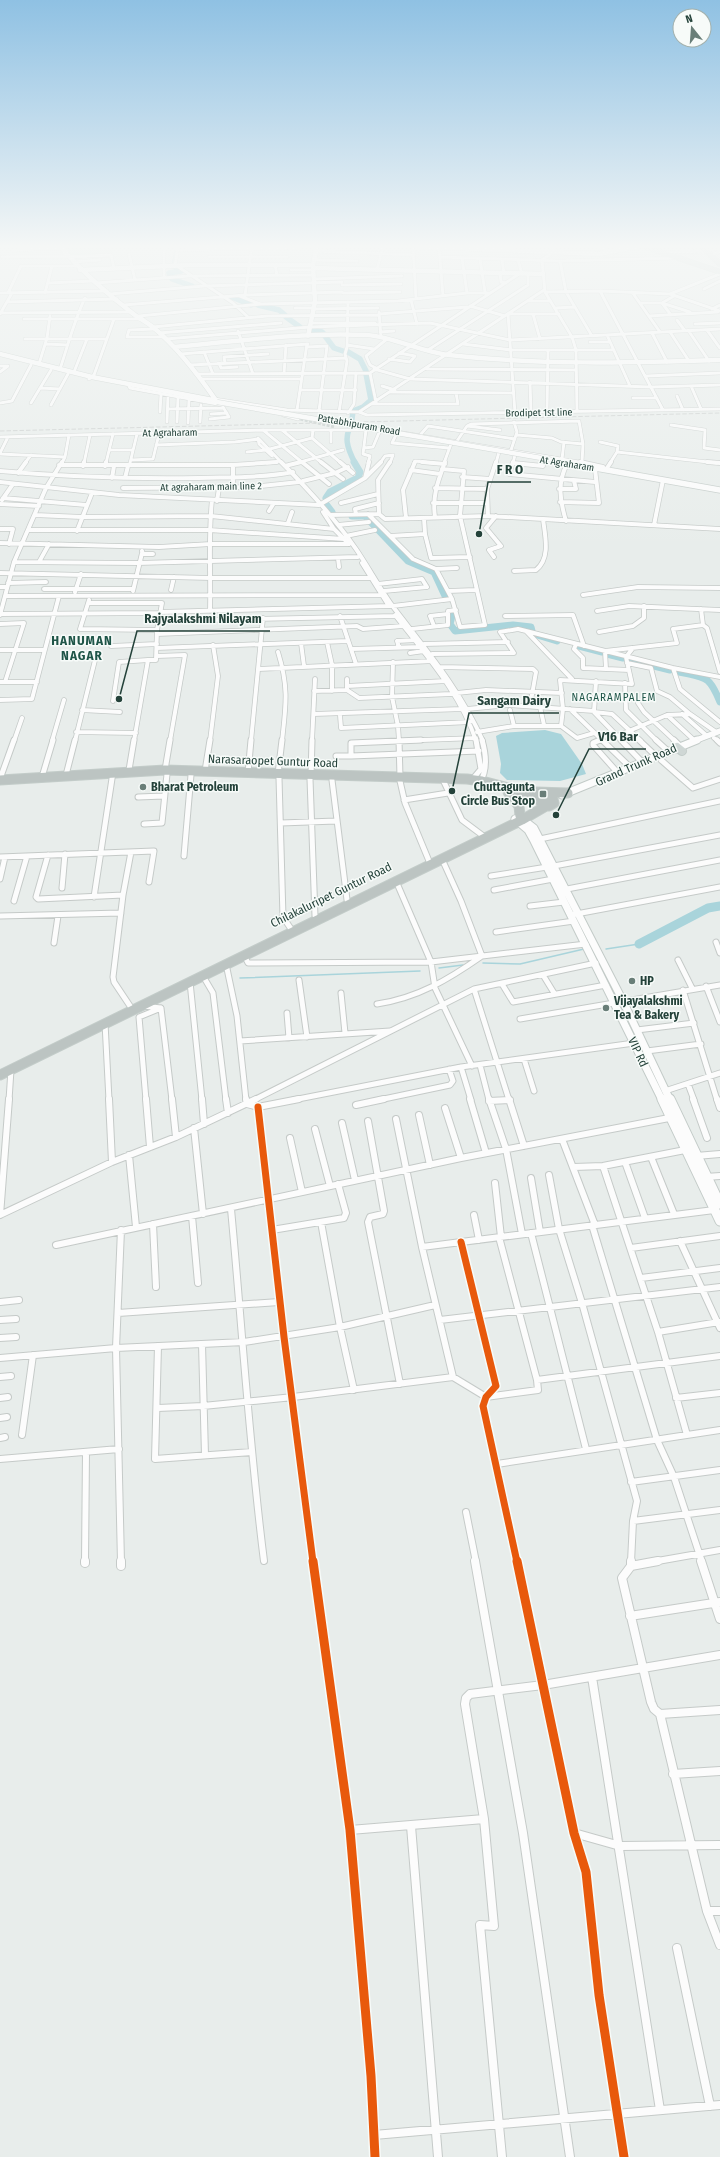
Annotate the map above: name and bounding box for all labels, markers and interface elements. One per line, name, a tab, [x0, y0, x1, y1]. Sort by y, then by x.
north arrow	[672, 8, 712, 48]
text: N	[684, 12, 694, 26]
street label: Brodipet 1st line	[505, 406, 573, 420]
street label: Pattabhipuram Road	[317, 412, 401, 438]
street label: At Agraharam	[142, 427, 198, 439]
street label: At Agraharam	[539, 454, 595, 474]
callout: F R O	[488, 457, 531, 482]
text: F R O	[497, 462, 523, 477]
street label: At agraharam main line 2	[160, 480, 262, 494]
callout: Rajyalakshmi Nilayam	[137, 606, 270, 631]
text: Rajyalakshmi Nilayam	[144, 611, 262, 626]
district label: HANUMAN NAGAR	[51, 633, 113, 663]
callout: Sangam Dairy	[469, 688, 559, 713]
district label: NAGARAMPALEM	[572, 691, 656, 704]
text: Sangam Dairy	[477, 693, 552, 708]
callout: V16 Bar	[589, 724, 646, 749]
text: V16 Bar	[597, 729, 638, 744]
street label: Grand Trunk Road	[593, 741, 679, 789]
street label: Narasaraopet Guntur Road	[208, 752, 338, 770]
place label: Bharat Petroleum	[151, 780, 238, 794]
place label: Chuttagunta Circle Bus Stop	[461, 780, 535, 808]
marker: Bharat Petroleum	[138, 782, 148, 792]
marker: Chuttagunta Circle Bus Stop	[538, 789, 548, 799]
street label: Chilakaluripet Guntur Road	[268, 860, 394, 930]
place label: HP	[640, 974, 654, 988]
marker: HP	[627, 976, 637, 986]
place label: Vijayalakshmi Tea & Bakery	[613, 994, 683, 1022]
marker: Vijayalakshmi Tea & Bakery	[601, 1003, 611, 1013]
street label: VIP Rd	[625, 1035, 651, 1069]

